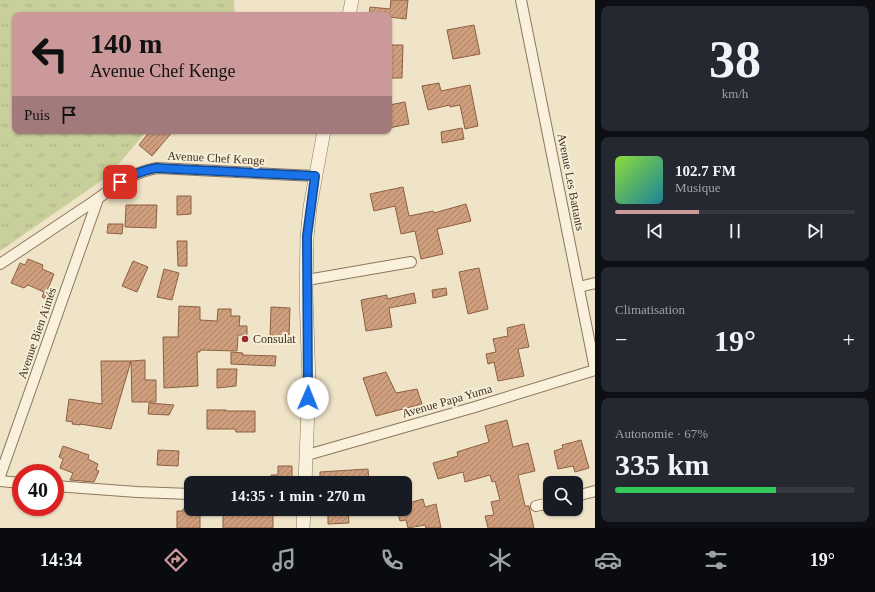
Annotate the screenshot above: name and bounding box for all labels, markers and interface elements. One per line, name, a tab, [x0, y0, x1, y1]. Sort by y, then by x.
icon: left	[24, 28, 76, 80]
text: 140 m	[90, 28, 162, 59]
text: 38	[709, 31, 761, 88]
text: Avenue Chef Kenge	[90, 61, 236, 81]
text: km/h	[722, 86, 748, 101]
icon: arrive	[58, 104, 80, 126]
text: Puis	[24, 107, 50, 123]
street label: Avenue Les Battants	[555, 132, 587, 232]
street label: Avenue Chef Kenge	[167, 148, 265, 168]
text: 102.7 FM	[675, 163, 736, 179]
pin	[103, 165, 137, 199]
icon: arrive	[109, 171, 131, 193]
text: Musique	[675, 180, 721, 195]
icon: previous	[644, 220, 666, 242]
icon: pause	[724, 220, 746, 242]
icon: next	[804, 220, 826, 242]
street label: Avenue Bien Aimés	[15, 285, 59, 381]
text: Climatisation	[615, 302, 685, 317]
text: 19°	[714, 324, 756, 357]
text: −	[615, 327, 627, 352]
text: +	[843, 327, 855, 352]
place label: Consulat	[253, 332, 296, 346]
marker: Consulat	[240, 334, 250, 344]
position arrow	[287, 377, 329, 419]
street label: Avenue Papa Yuma	[400, 381, 494, 421]
text: Autonomie · 67%	[615, 426, 708, 441]
text: 335 km	[615, 448, 709, 481]
speed limit sign: 40	[12, 464, 64, 516]
map controls	[543, 476, 583, 516]
button: search	[543, 476, 583, 516]
text: 14:35 · 1 min · 270 m	[231, 488, 366, 504]
icon: directions	[162, 546, 190, 574]
icon: music	[270, 546, 298, 574]
icon: phone	[378, 546, 406, 574]
icon: climate	[486, 546, 514, 574]
icon: car	[594, 546, 622, 574]
icon: filters	[702, 546, 730, 574]
text: 14:34	[40, 550, 82, 570]
text: 19°	[810, 550, 835, 570]

